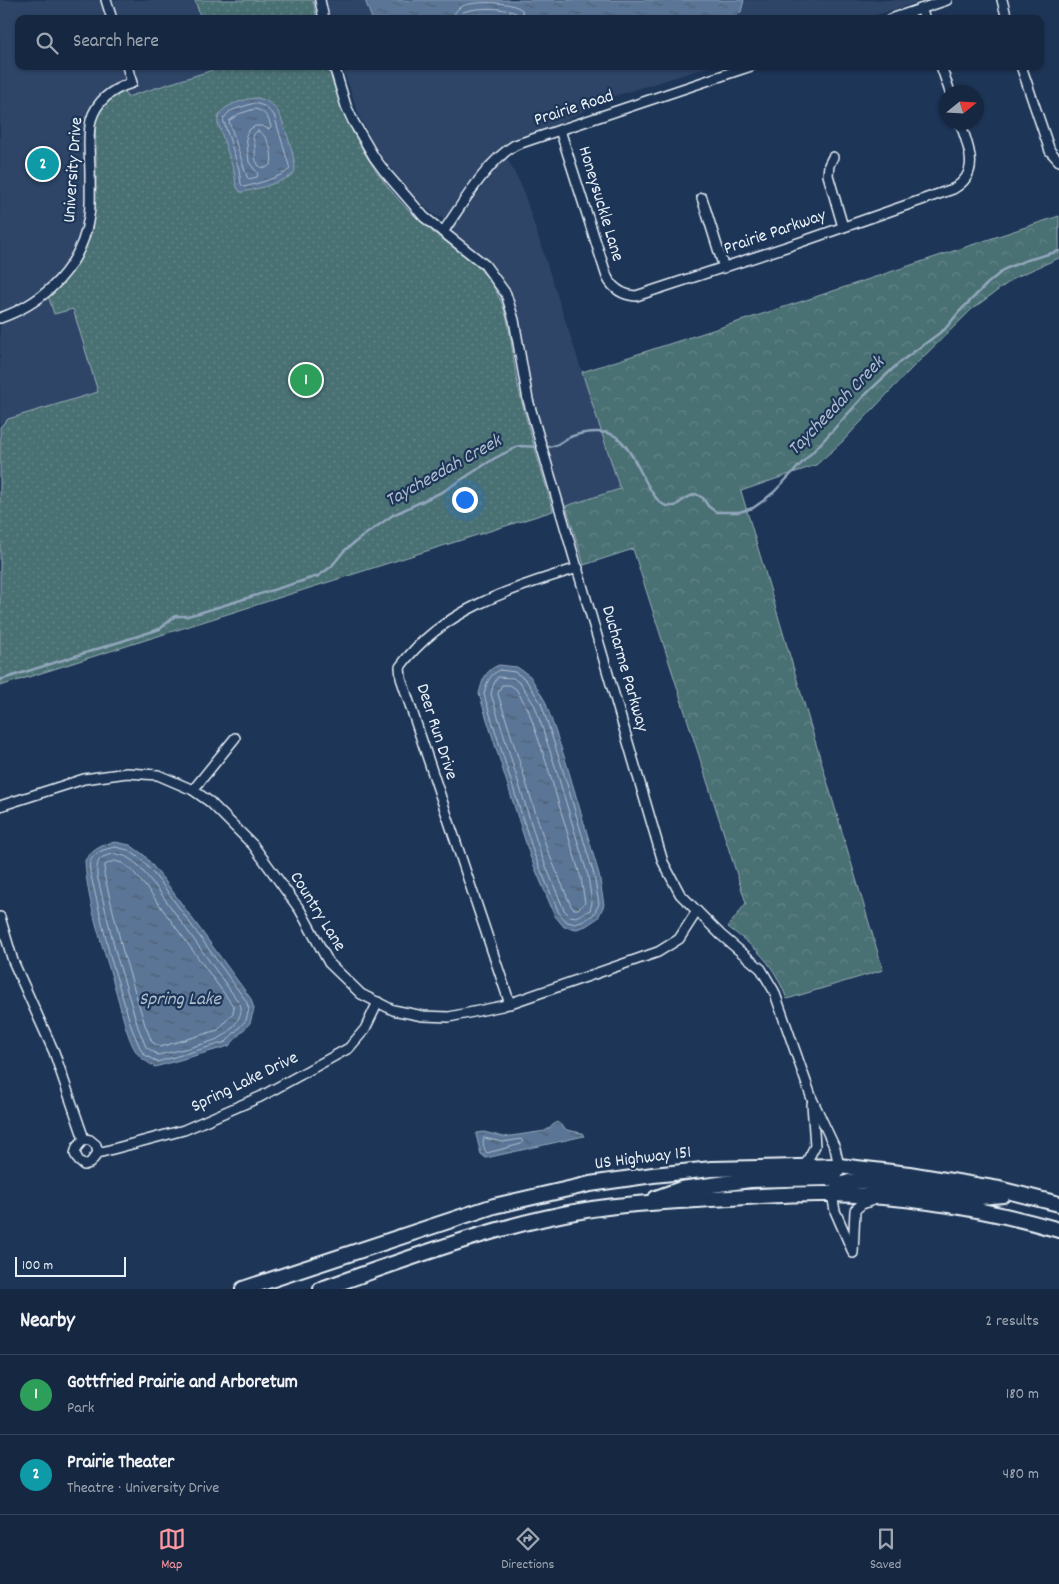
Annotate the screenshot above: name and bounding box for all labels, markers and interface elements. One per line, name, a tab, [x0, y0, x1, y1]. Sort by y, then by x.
search box	[15, 15, 1044, 70]
icon: search	[33, 29, 61, 57]
text: Search here	[73, 29, 159, 56]
street label: Prairie Road	[531, 84, 617, 134]
north arrow	[939, 85, 984, 130]
street label: University Drive	[58, 116, 90, 224]
street label: Honeysuckle Lane	[571, 143, 629, 265]
pin: 2	[27, 145, 59, 183]
street label: Prairie Parkway	[721, 204, 830, 262]
water label: Taycheedah Creek	[782, 350, 893, 463]
pin: 1	[290, 361, 322, 399]
water label: Taycheedah Creek	[381, 428, 509, 515]
your location	[452, 487, 478, 513]
street label: Ducharme Parkway	[594, 603, 654, 736]
street label: Deer Run Drive	[409, 681, 463, 783]
street label: Country Lane	[283, 867, 351, 957]
water label: Spring Lake	[139, 987, 223, 1014]
street label: Spring Lake Drive	[187, 1046, 303, 1120]
street label: US Highway 151	[593, 1141, 693, 1177]
scale bar	[15, 1254, 126, 1277]
text: 100 m	[22, 1256, 53, 1276]
text: Nearby	[20, 1307, 75, 1337]
text: 2 results	[985, 1310, 1039, 1333]
text: Gottfried Prairie and Arboretum	[67, 1370, 298, 1397]
text: 1	[34, 1383, 38, 1406]
text: 180 m	[1006, 1383, 1039, 1406]
text: Park	[67, 1397, 94, 1420]
text: Prairie Theater	[67, 1450, 174, 1477]
text: 2	[33, 1463, 40, 1486]
text: 480 m	[1003, 1463, 1039, 1486]
text: Theatre · University Drive	[67, 1477, 219, 1500]
tab: Map	[158, 1525, 186, 1575]
tab: Directions	[501, 1525, 554, 1575]
tab: Saved	[870, 1525, 901, 1575]

